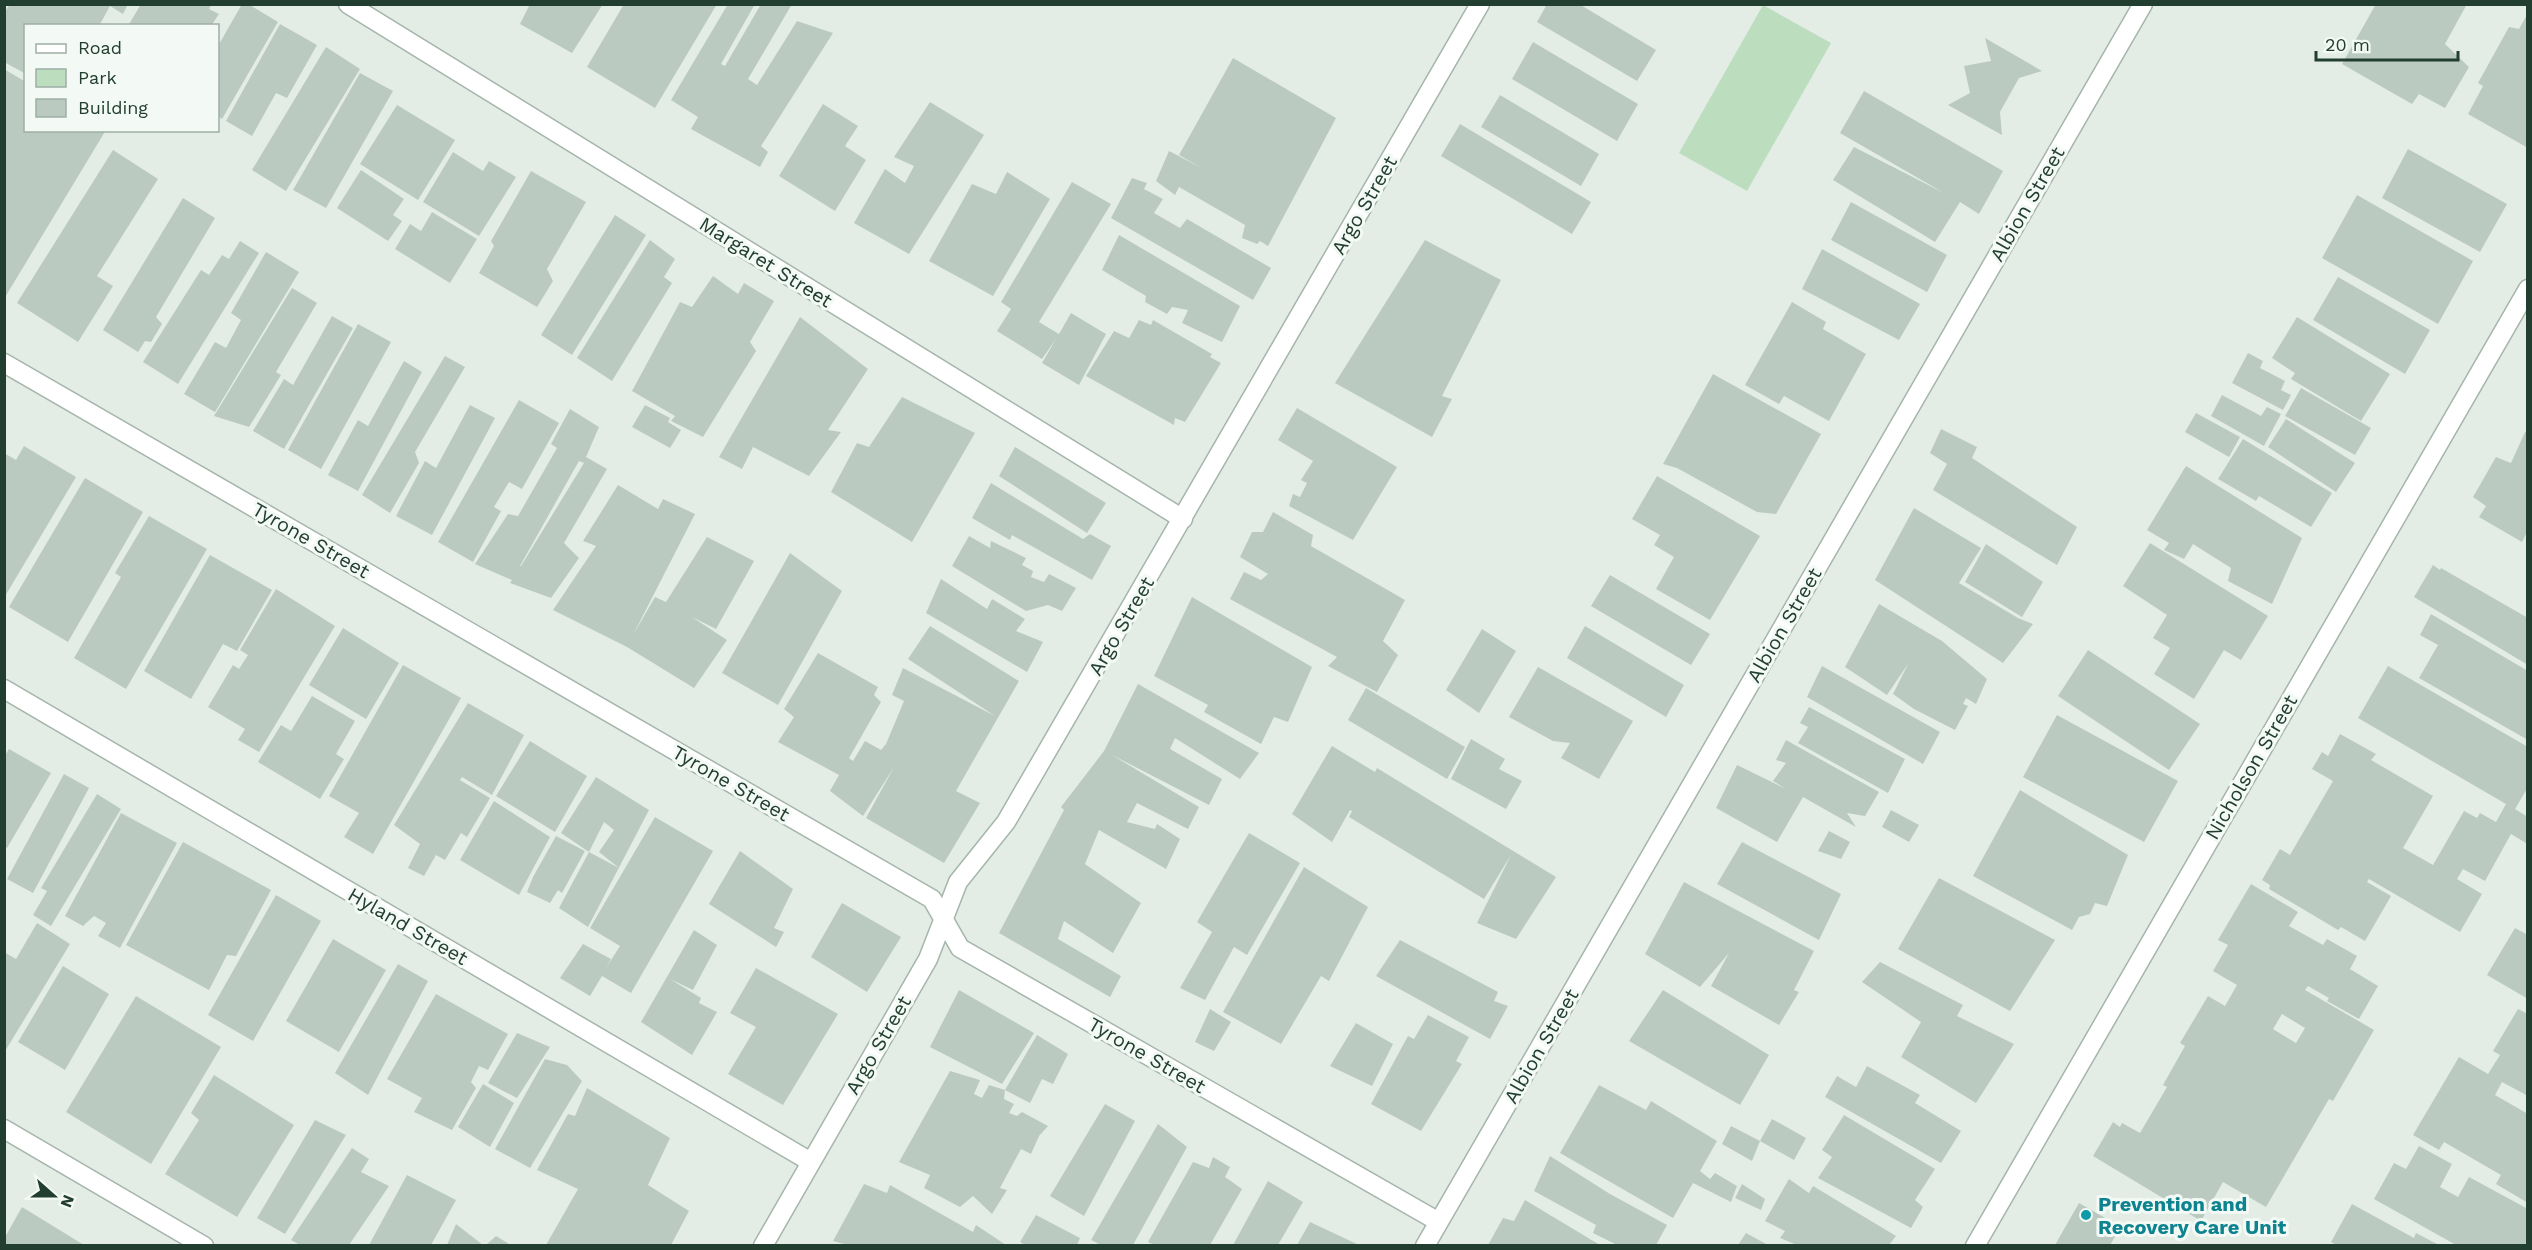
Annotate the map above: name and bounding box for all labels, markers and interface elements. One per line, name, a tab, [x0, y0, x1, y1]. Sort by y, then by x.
legend	[24, 24, 219, 132]
scale bar	[2316, 24, 2458, 62]
text: 20 m	[2325, 34, 2370, 55]
text: Road	[78, 37, 122, 58]
text: Park	[78, 67, 117, 88]
text: Building	[78, 97, 148, 118]
street label: Albion Street	[1984, 142, 2070, 266]
street label: Argo Street	[1326, 151, 1402, 259]
street label: Margaret Street	[695, 211, 837, 313]
street label: Tyrone Street	[248, 497, 374, 584]
street label: Albion Street	[1741, 563, 1827, 687]
street label: Argo Street	[1083, 572, 1159, 680]
street label: Nicholson Street	[2200, 690, 2303, 844]
street label: Tyrone Street	[668, 740, 794, 827]
street label: Hyland Street	[344, 882, 473, 970]
street label: Albion Street	[1498, 984, 1584, 1108]
street label: Argo Street	[840, 991, 916, 1099]
street label: Tyrone Street	[1084, 1012, 1210, 1099]
north arrow	[24, 1166, 84, 1226]
text: N	[57, 1192, 79, 1210]
place label: Prevention and Recovery Care Unit	[2098, 1192, 2286, 1239]
marker: Prevention and Recovery Care Unit	[2079, 1208, 2093, 1222]

